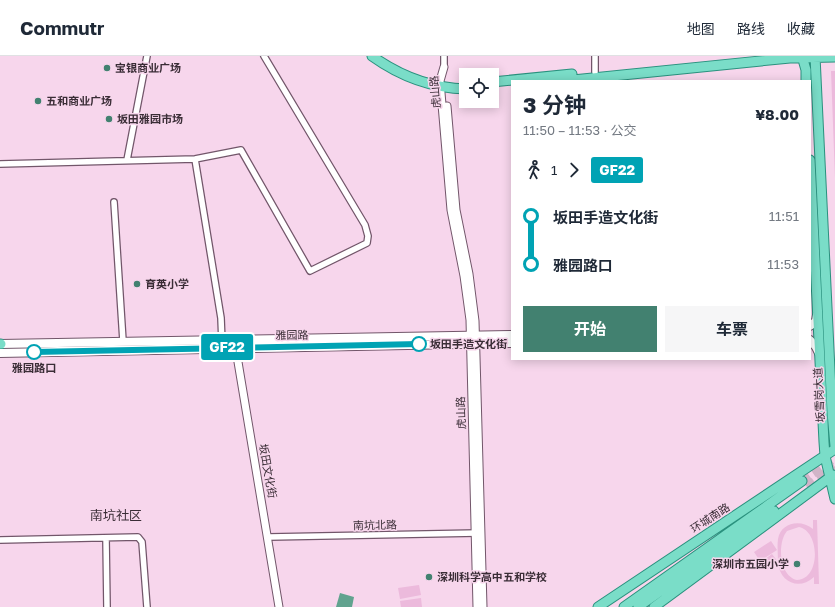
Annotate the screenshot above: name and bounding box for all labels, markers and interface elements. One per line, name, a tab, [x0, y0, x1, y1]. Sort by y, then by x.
text: Commutr	[20, 16, 104, 39]
text: 地图	[687, 20, 715, 37]
text: 路线	[737, 20, 765, 37]
text: 收藏	[787, 20, 815, 37]
place label: 宝银商业广场	[115, 61, 181, 74]
marker: 宝银商业广场	[102, 63, 112, 73]
map controls	[459, 68, 499, 108]
button: locate	[459, 68, 499, 108]
street label: 虎山路	[427, 75, 442, 109]
text: 3 分钟	[523, 91, 586, 118]
place label: 五和商业广场	[46, 94, 112, 107]
marker: 五和商业广场	[33, 96, 43, 106]
text: ¥8.00	[755, 105, 799, 123]
place label: 坂田雅园市场	[117, 112, 183, 125]
marker: 坂田雅园市场	[104, 114, 114, 124]
text: 11:50 – 11:53 · 公交	[523, 122, 637, 138]
icon: walk	[523, 159, 545, 181]
icon: forward	[563, 159, 585, 181]
text: GF22	[599, 161, 635, 178]
text: 1	[551, 162, 557, 178]
text: 坂田手造文化街	[553, 208, 658, 226]
text: 11:51	[769, 208, 799, 224]
text: 雅园路口	[553, 256, 613, 274]
text: 11:53	[767, 256, 799, 272]
place label: 育英小学	[145, 277, 189, 290]
marker: 育英小学	[132, 279, 142, 289]
button: 开始	[523, 306, 657, 352]
button: 车票	[665, 306, 799, 352]
street label: 雅园路	[275, 328, 309, 341]
line badge: GF22	[199, 334, 255, 360]
marker: 坂田手造文化街	[411, 336, 427, 352]
place label: 坂田手造文化街	[430, 337, 507, 350]
text: GF22	[209, 338, 245, 355]
marker: 雅园路口	[26, 344, 42, 360]
place label: 雅园路口	[12, 361, 56, 374]
street label: 坂雪岗大道	[811, 367, 826, 423]
street label: 虎山路	[453, 396, 468, 430]
street label: 坂田文化街	[257, 443, 280, 499]
street label: 环城南路	[688, 500, 732, 535]
district label: 南坑社区	[90, 507, 142, 523]
street label: 南坑北路	[353, 518, 397, 531]
place label: 深圳市五园小学	[712, 557, 789, 570]
marker: 深圳市五园小学	[792, 559, 802, 569]
place label: 深圳科学高中五和学校	[437, 570, 547, 583]
marker: 深圳科学高中五和学校	[424, 572, 434, 582]

